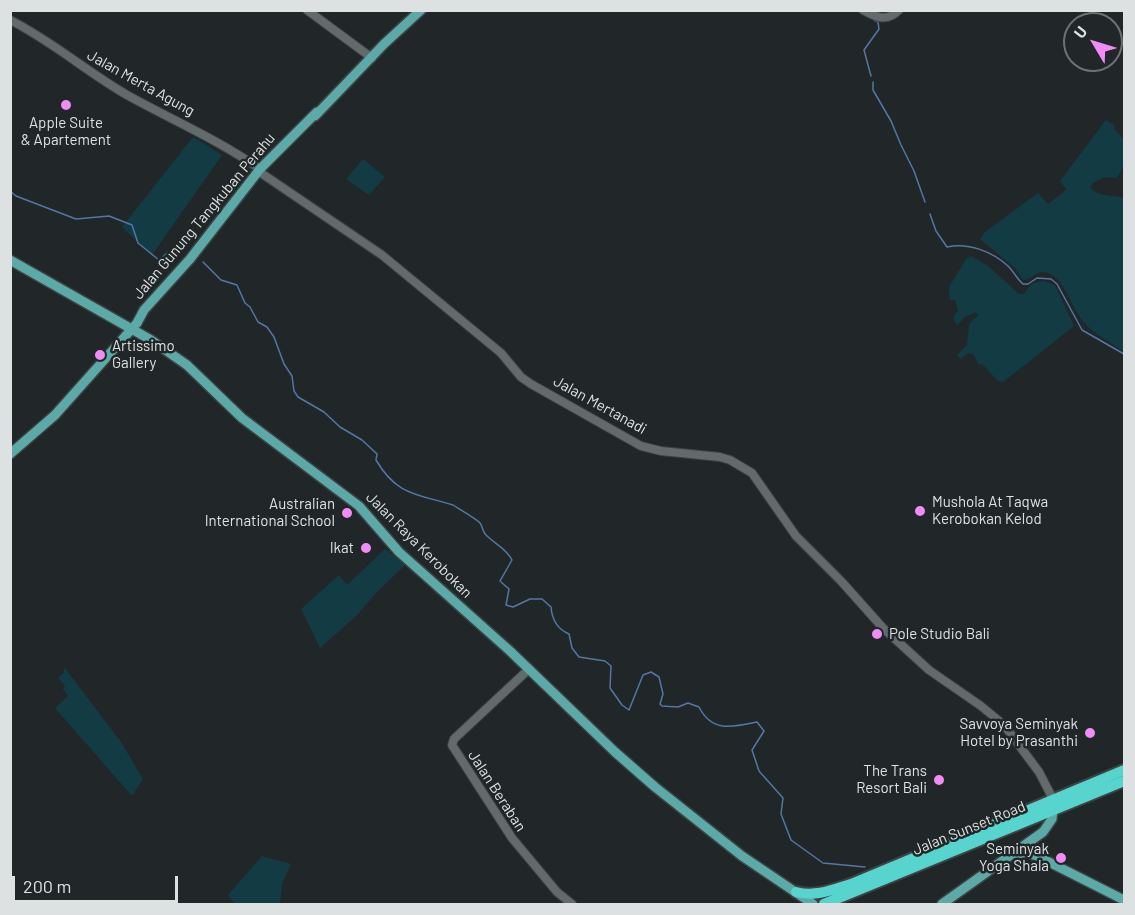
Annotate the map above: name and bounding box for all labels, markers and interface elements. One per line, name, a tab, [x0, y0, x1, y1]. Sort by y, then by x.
north arrow	[1063, 12, 1123, 72]
text: U	[1069, 22, 1091, 42]
street label: Jalan Merta Agung	[84, 46, 198, 120]
marker: Apple Suite & Apartement	[59, 98, 73, 112]
place label: Apple Suite & Apartement	[21, 114, 111, 149]
street label: Jalan Gunung Tangkuban Perahu	[129, 129, 279, 303]
place label: Artissimo Gallery	[112, 337, 175, 372]
marker: Artissimo Gallery	[93, 348, 107, 362]
street label: Jalan Mertanadi	[550, 372, 650, 438]
street label: Jalan Raya Kerobokan	[362, 488, 476, 602]
place label: Mushola At Taqwa Kerobokan Kelod	[932, 493, 1048, 528]
place label: Australian International School	[205, 495, 335, 530]
marker: Mushola At Taqwa Kerobokan Kelod	[913, 504, 927, 518]
marker: Australian International School	[340, 506, 354, 520]
place label: Ikat	[330, 539, 354, 557]
marker: Ikat	[359, 541, 373, 555]
place label: Pole Studio Bali	[889, 625, 990, 643]
marker: Pole Studio Bali	[870, 627, 884, 641]
place label: Savvoya Seminyak Hotel by Prasanthi	[960, 715, 1078, 750]
marker: Savvoya Seminyak Hotel by Prasanthi	[1083, 726, 1097, 740]
street label: Jalan Beraban	[464, 747, 530, 835]
place label: The Trans Resort Bali	[856, 762, 927, 797]
marker: The Trans Resort Bali	[932, 773, 946, 787]
street label: Jalan Sunset Road	[910, 797, 1028, 859]
place label: Seminyak Yoga Shala	[979, 840, 1049, 875]
marker: Seminyak Yoga Shala	[1054, 851, 1068, 865]
scale bar	[15, 864, 182, 902]
text: 200 m	[23, 875, 71, 897]

